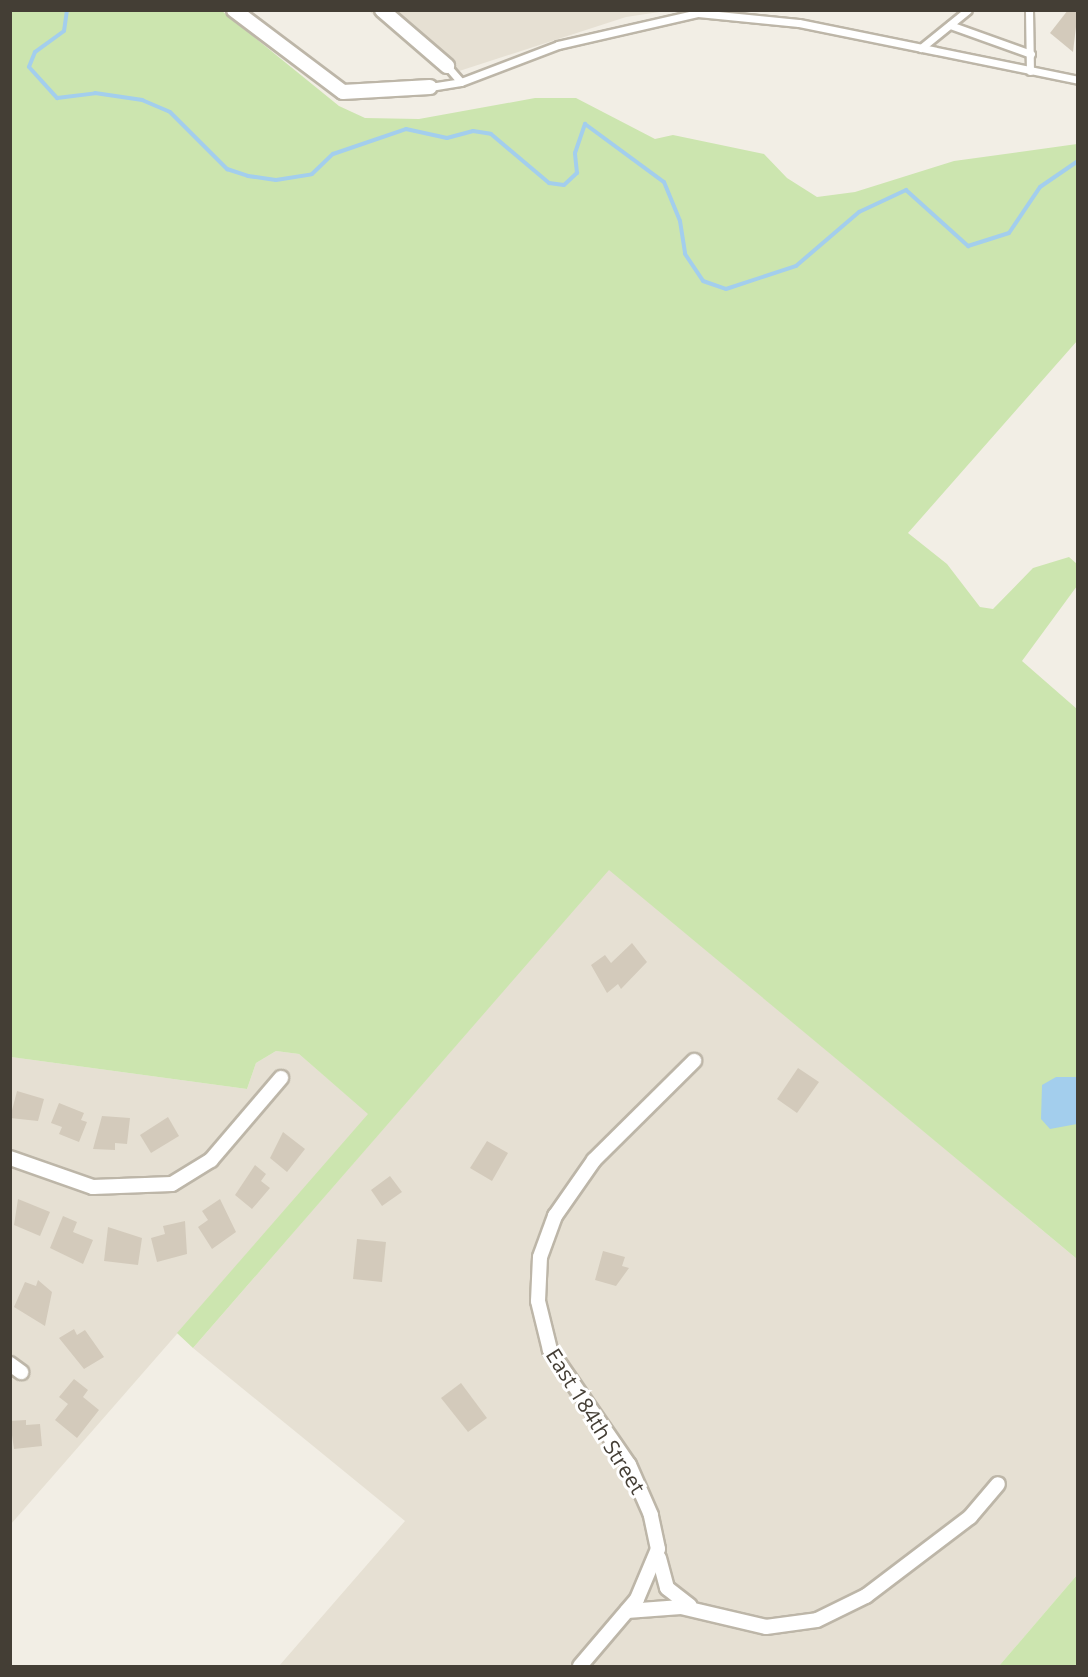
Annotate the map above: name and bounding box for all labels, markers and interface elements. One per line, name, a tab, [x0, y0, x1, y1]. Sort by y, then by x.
street label: East 184th Street	[541, 1344, 651, 1498]

